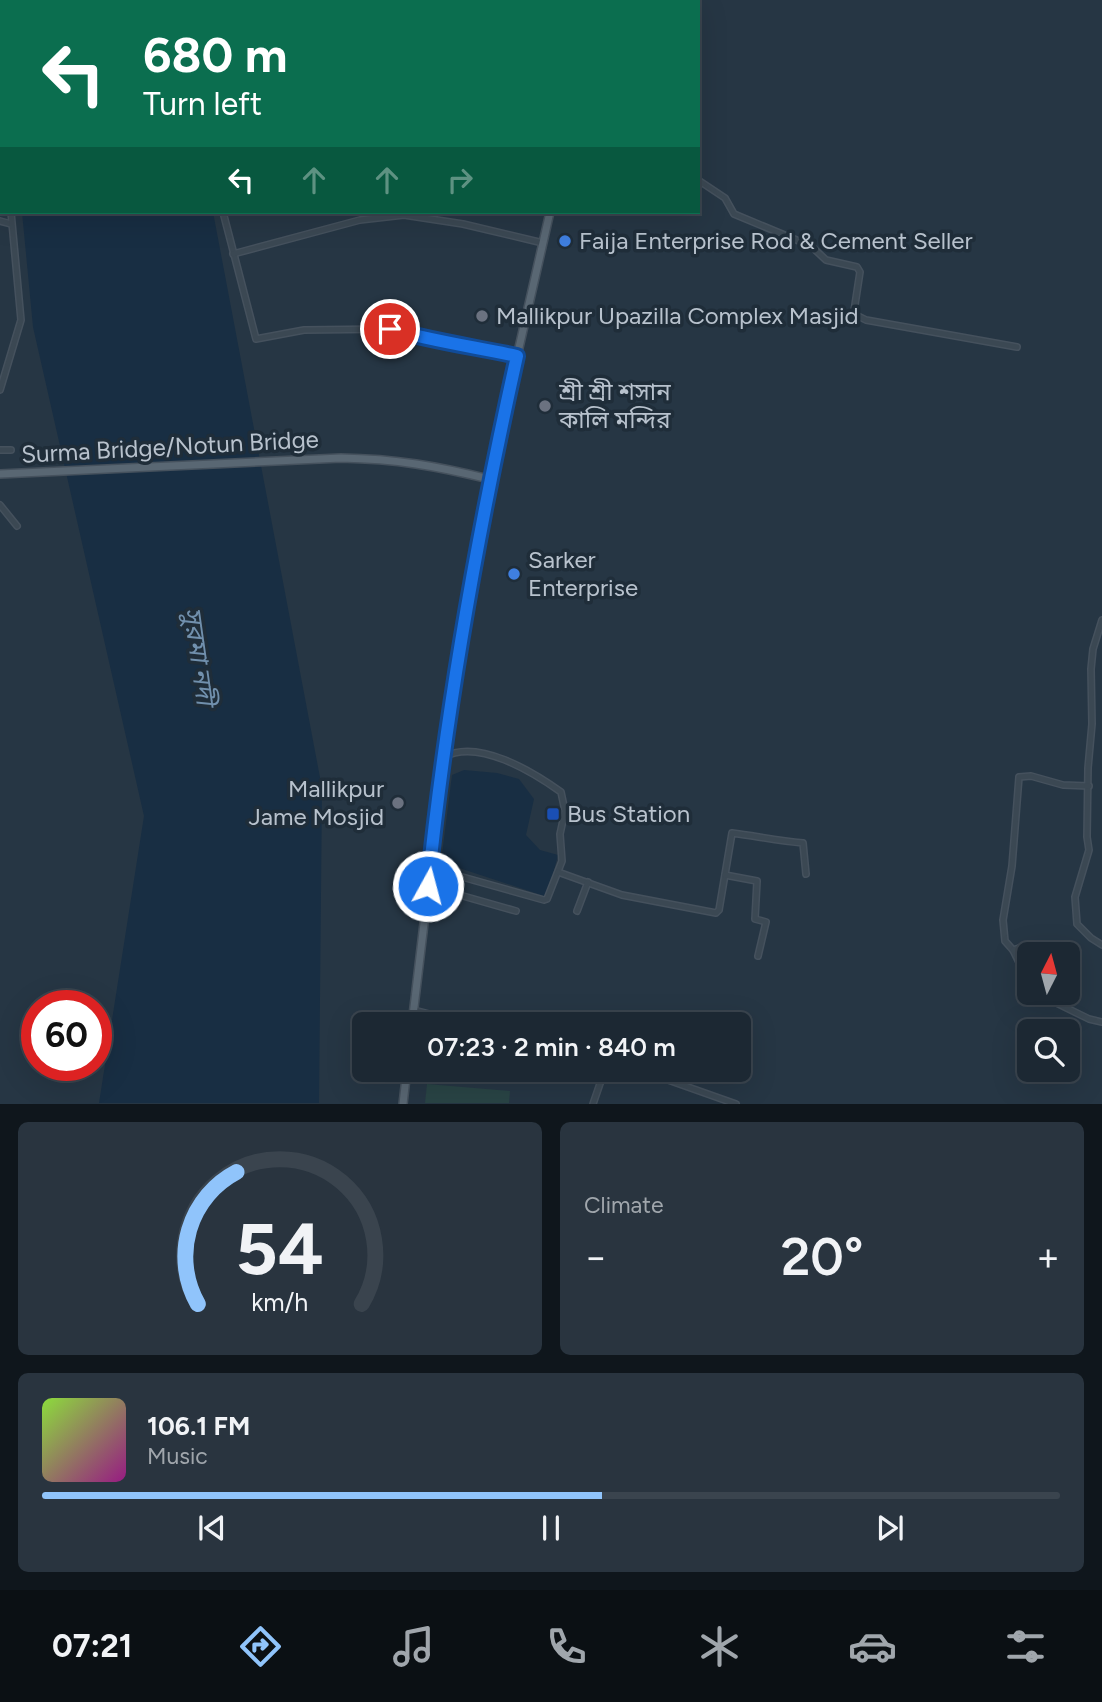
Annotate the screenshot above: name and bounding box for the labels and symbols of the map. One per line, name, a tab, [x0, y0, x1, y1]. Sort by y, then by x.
place label: Faija Enterprise Rod & Cement Seller	[579, 226, 973, 255]
marker: Faija Enterprise Rod & Cement Seller	[557, 233, 573, 249]
pin	[360, 299, 420, 359]
place label: Mallikpur Upazilla Complex Masjid	[496, 301, 859, 330]
marker: Mallikpur Upazilla Complex Masjid	[474, 308, 490, 324]
place label: শ্রী শ্রী শসান কালি মন্দির	[558, 377, 671, 434]
marker: শ্রী শ্রী শসান কালি মন্দির	[537, 398, 553, 414]
street label: Surma Bridge/Notun Bridge	[21, 424, 319, 469]
place label: Sarker Enterprise	[528, 545, 638, 602]
marker: Sarker Enterprise	[506, 566, 522, 582]
water label: সুরমা নদী	[176, 605, 222, 712]
place label: Mallikpur Jame Mosjid	[248, 774, 384, 831]
marker: Mallikpur Jame Mosjid	[390, 795, 406, 811]
place label: Bus Station	[567, 799, 690, 828]
marker: Bus Station	[545, 806, 561, 822]
position arrow	[391, 849, 465, 923]
north arrow	[1017, 942, 1080, 1004]
speed limit sign: 60	[21, 990, 112, 1081]

